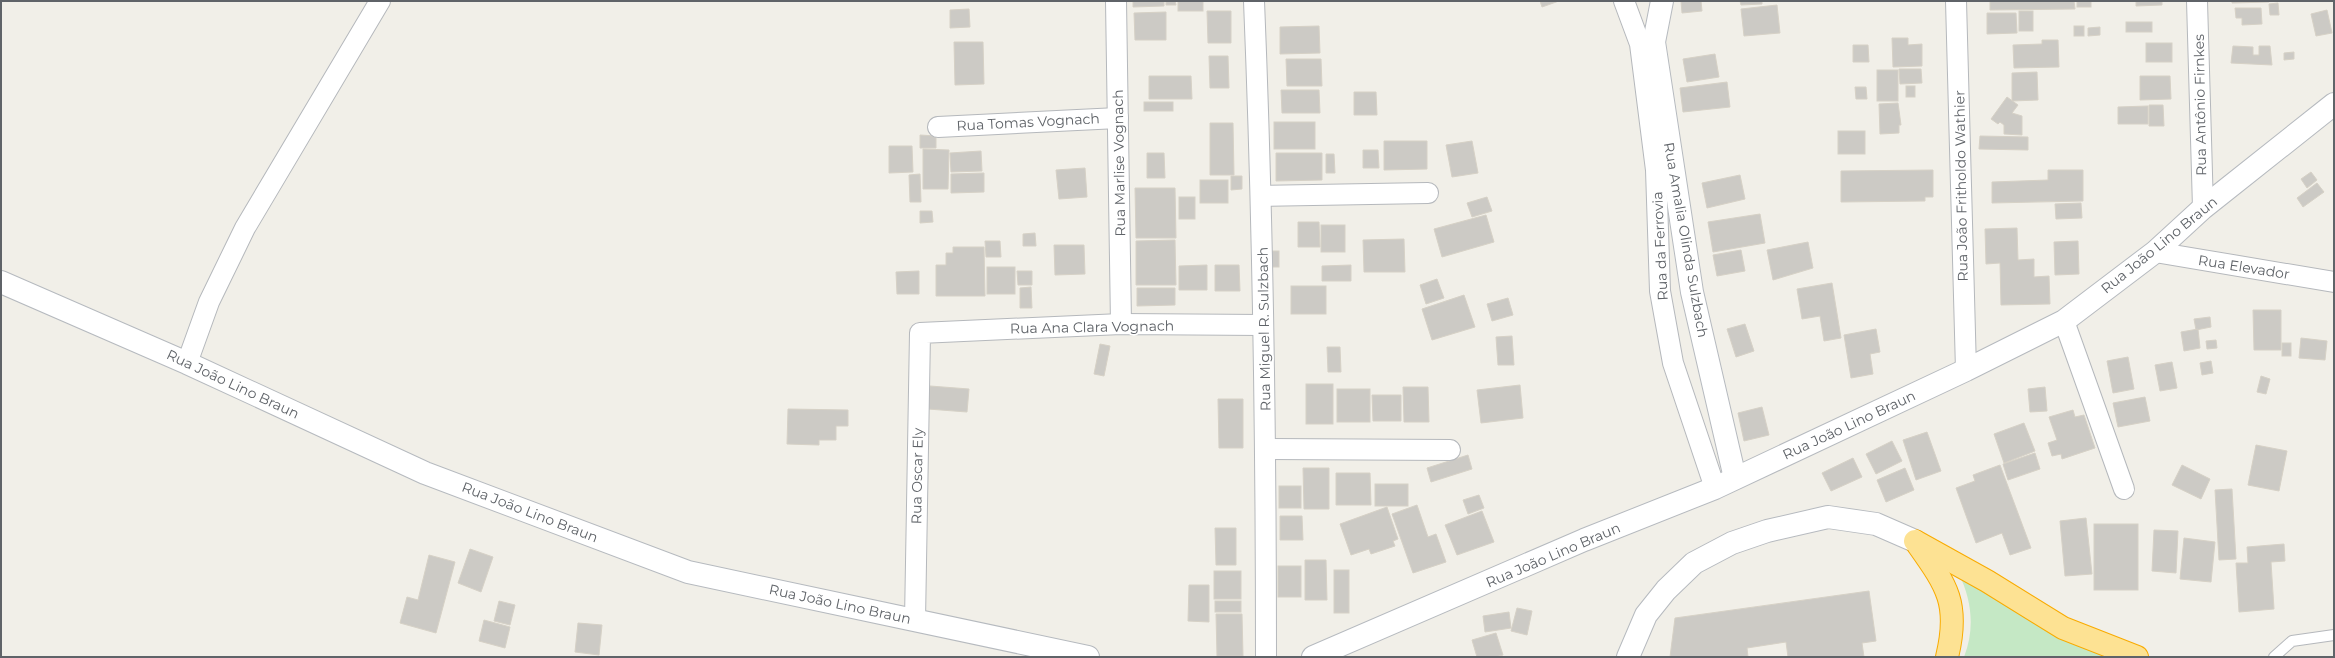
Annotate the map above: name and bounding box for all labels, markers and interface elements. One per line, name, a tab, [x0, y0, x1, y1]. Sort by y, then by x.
street label: Rua Antônio Firnkes	[2190, 34, 2210, 176]
street label: Rua Marlise Vognach	[1109, 89, 1129, 237]
street label: Rua João Fritholdo Wathier	[1950, 90, 1972, 282]
street label: Rua Tomas Vognach	[956, 109, 1100, 135]
street label: Rua Amalia Olinda Sulzbach	[1660, 141, 1712, 339]
street label: Rua da Ferrovia	[1648, 191, 1672, 301]
street label: Rua João Lino Braun	[2097, 193, 2221, 297]
street label: Rua Miguel R. Sulzbach	[1254, 247, 1274, 411]
street label: Rua Elevador	[2197, 251, 2291, 283]
street label: Rua Ana Clara Vognach	[1010, 317, 1174, 337]
street label: Rua João Lino Braun	[164, 345, 302, 423]
street label: Rua João Lino Braun	[1780, 386, 1918, 464]
street label: Rua Oscar Ely	[907, 427, 927, 524]
street label: Rua João Lino Braun	[459, 478, 601, 546]
street label: Rua João Lino Braun	[1483, 518, 1623, 592]
street label: Rua João Lino Braun	[767, 580, 913, 628]

